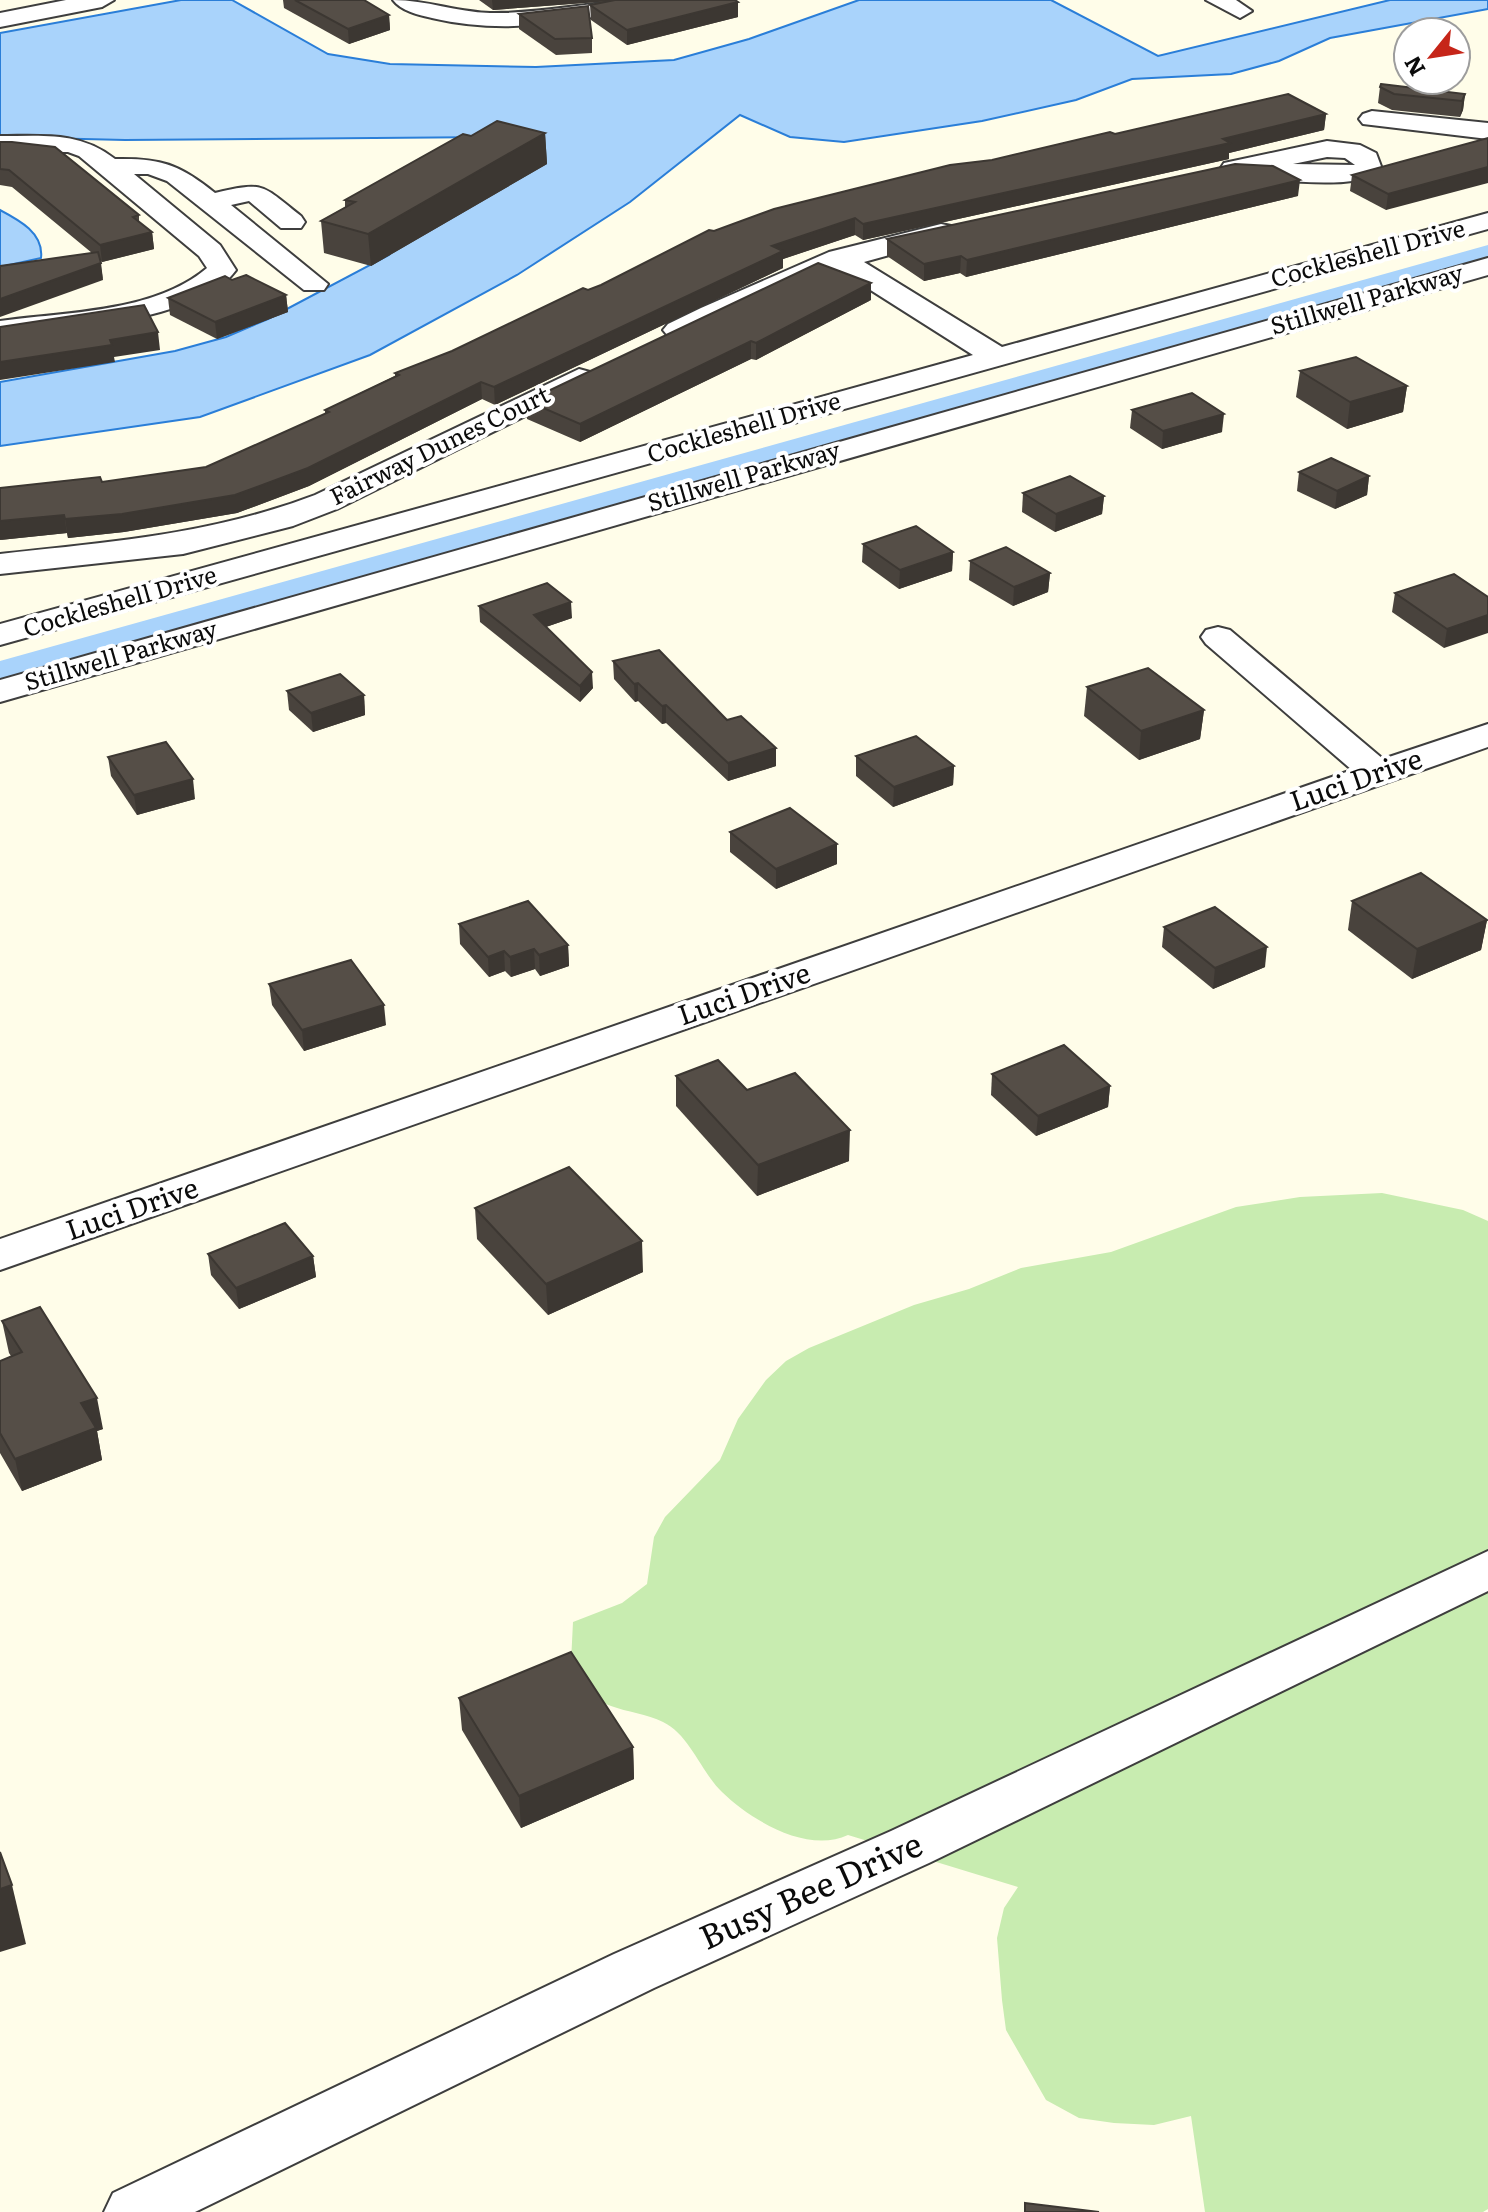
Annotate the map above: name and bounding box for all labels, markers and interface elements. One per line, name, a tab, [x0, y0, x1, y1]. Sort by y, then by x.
north arrow	[1392, 16, 1472, 96]
text: N	[1394, 51, 1432, 83]
street label: Cockleshell Drive	[1266, 209, 1468, 294]
street label: Stillwell Parkway	[1266, 253, 1467, 342]
street label: Fairway Dunes Court	[323, 375, 555, 512]
street label: Cockleshell Drive	[642, 381, 844, 470]
street label: Stillwell Parkway	[643, 430, 844, 519]
street label: Cockleshell Drive	[18, 555, 220, 644]
street label: Stillwell Parkway	[20, 609, 221, 698]
street label: Luci Drive	[1284, 736, 1427, 820]
street label: Luci Drive	[672, 950, 815, 1034]
street label: Luci Drive	[60, 1165, 203, 1249]
street label: Busy Bee Drive	[690, 1817, 929, 1960]

